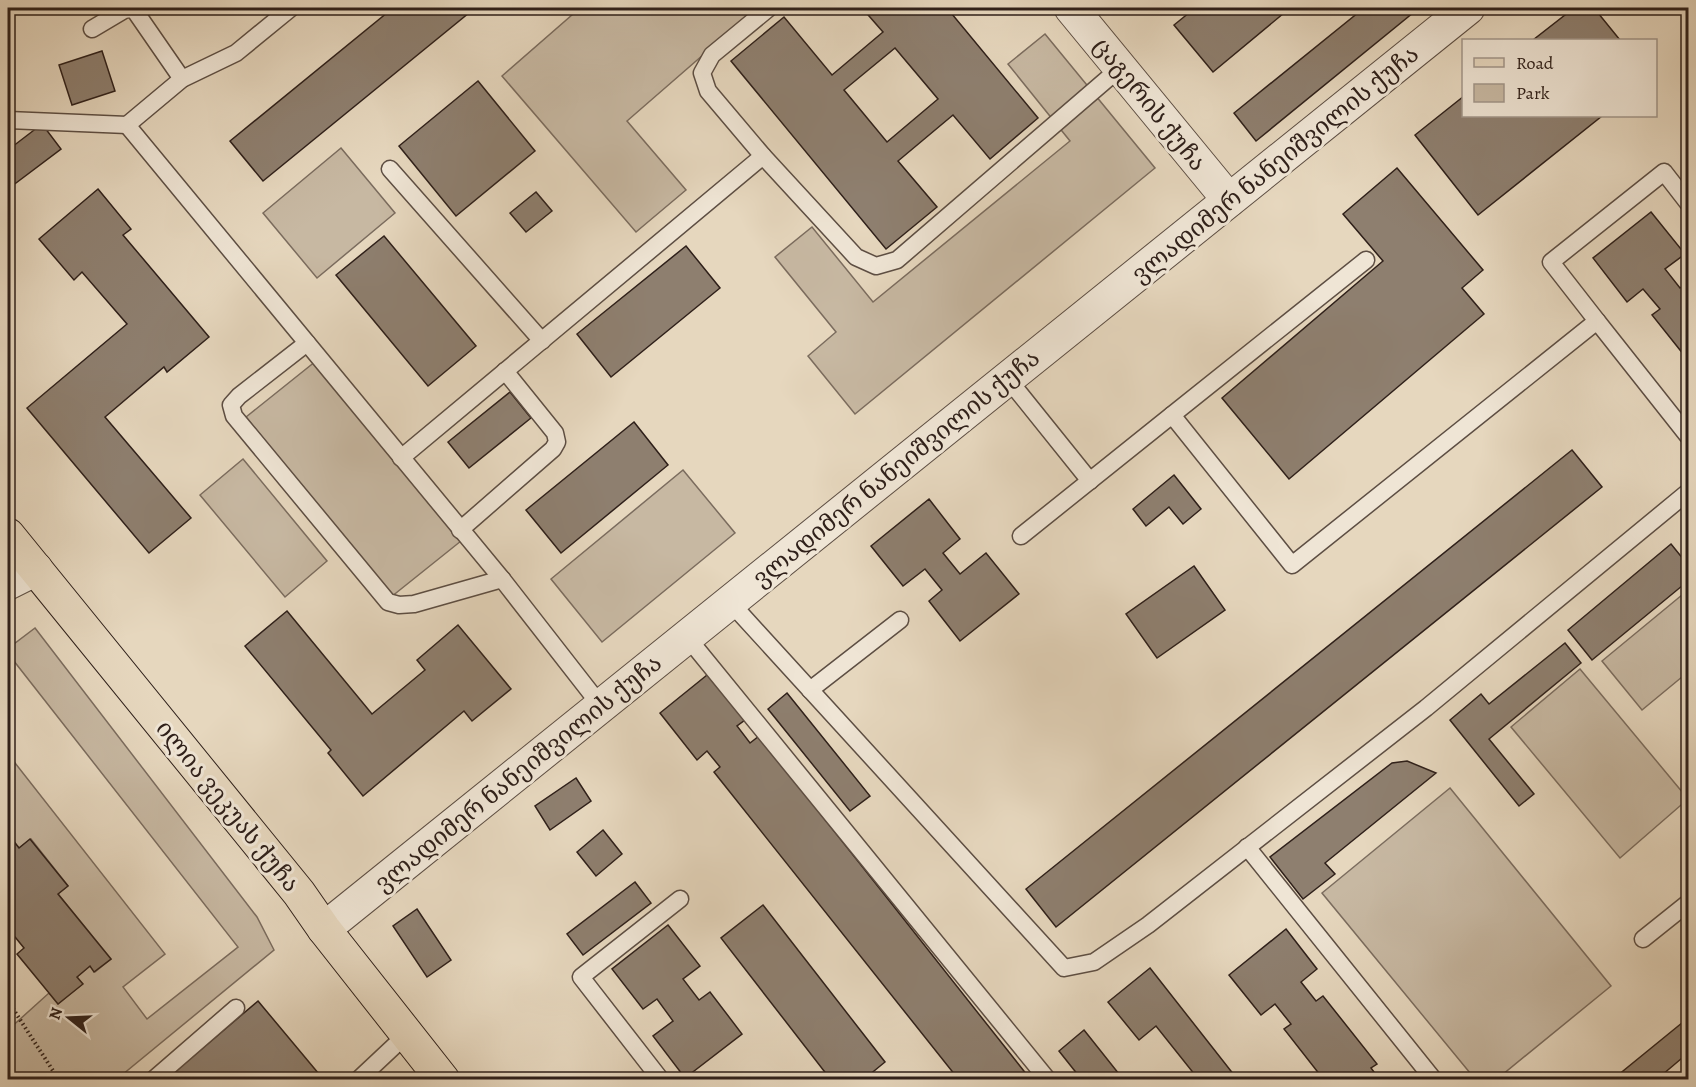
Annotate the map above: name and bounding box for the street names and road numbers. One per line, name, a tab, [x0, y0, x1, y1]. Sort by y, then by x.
street label: ცაგერის ქუჩა	[1086, 30, 1214, 178]
street label: ვლადიმერ ნანეიშვილის ქუჩა	[1125, 38, 1425, 290]
street label: ვლადიმერ ნანეიშვილის ქუჩა	[746, 342, 1046, 594]
street label: ვლადიმერ ნანეიშვილის ქუჩა	[368, 647, 668, 899]
street label: ილია ვეკუას ქუჩა	[149, 713, 307, 899]

